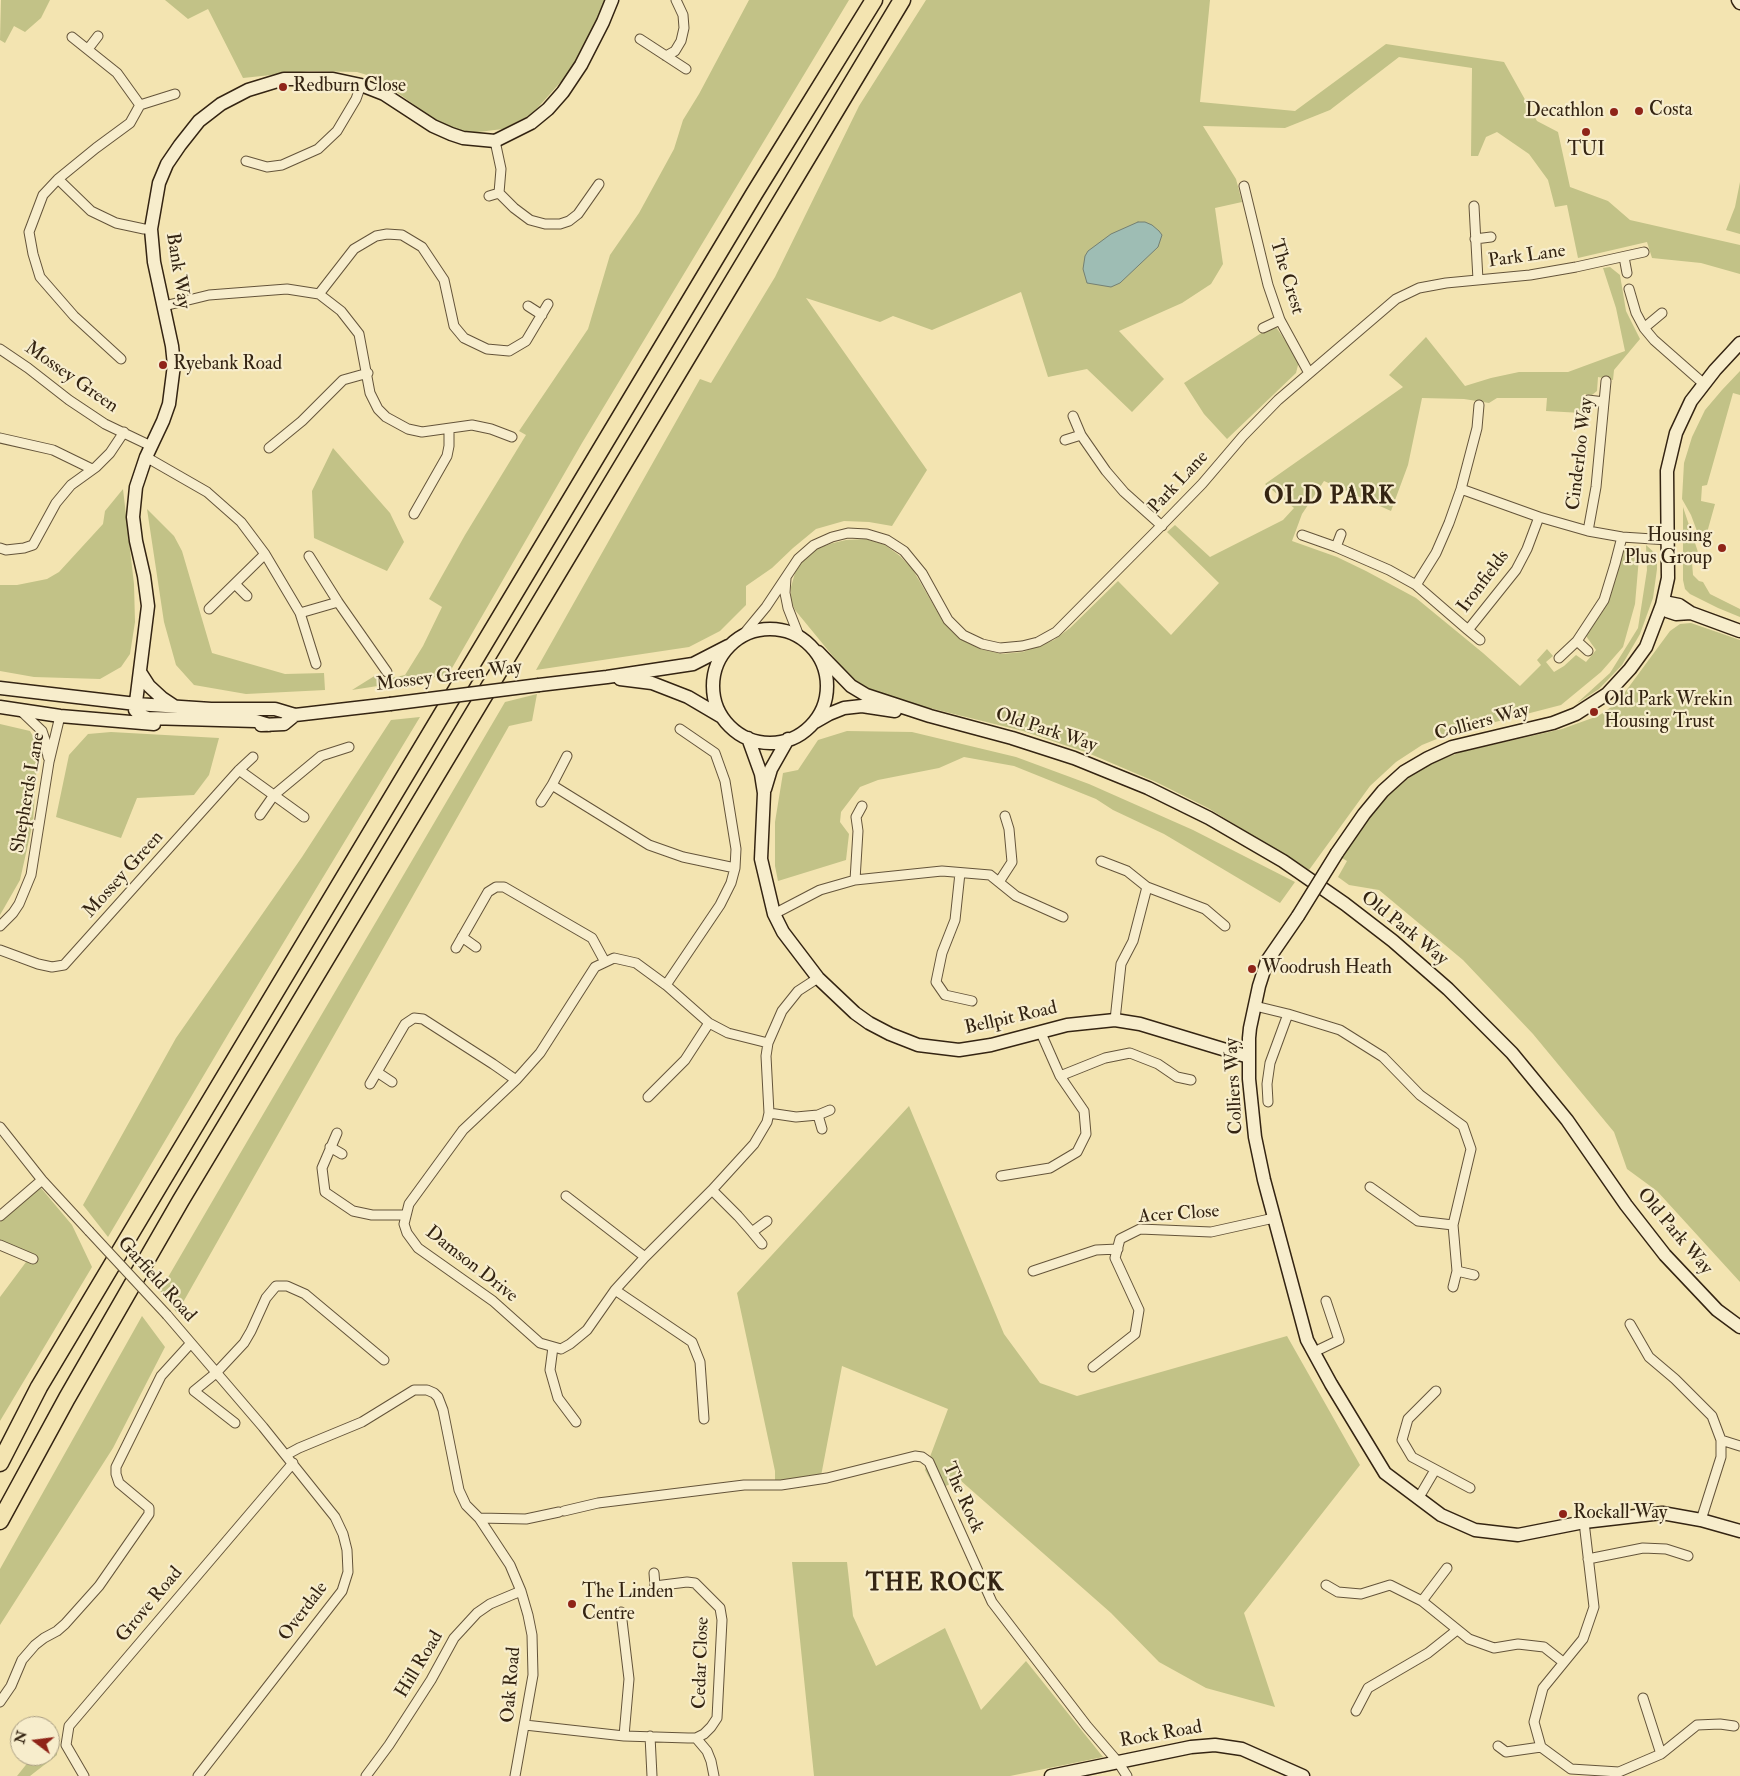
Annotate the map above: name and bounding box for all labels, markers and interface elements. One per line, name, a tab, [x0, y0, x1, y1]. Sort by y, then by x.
place label: Redburn Close	[293, 76, 406, 98]
marker: Redburn Close	[277, 81, 289, 93]
place label: Costa	[1649, 100, 1693, 122]
place label: Decathlon	[1525, 101, 1604, 123]
marker: Costa	[1633, 105, 1645, 117]
marker: Decathlon	[1608, 106, 1620, 118]
marker: TUI	[1580, 126, 1592, 138]
place label: TUI	[1567, 140, 1605, 162]
street label: Bank Way	[160, 231, 194, 311]
street label: The Crest	[1264, 237, 1308, 317]
street label: Park Lane	[1487, 240, 1567, 274]
street label: Mossey Green	[20, 337, 122, 419]
place label: Ryebank Road	[173, 354, 282, 376]
marker: Ryebank Road	[157, 359, 169, 371]
street label: Cinderloo Way	[1563, 396, 1599, 512]
street label: Park Lane	[1144, 447, 1214, 519]
district label: OLD PARK	[1263, 484, 1397, 512]
place label: Housing Plus Group	[1624, 526, 1712, 570]
marker: Housing Plus Group	[1716, 542, 1728, 554]
street label: Ironfields	[1453, 546, 1515, 618]
street label: Mossey Green Way	[375, 657, 523, 697]
place label: Old Park Wrekin Housing Trust	[1604, 690, 1733, 734]
street label: Colliers Way	[1432, 699, 1532, 747]
street label: Old Park Way	[992, 704, 1100, 758]
marker: Old Park Wrekin Housing Trust	[1588, 706, 1600, 718]
street label: Shepherds Lane	[7, 731, 51, 855]
street label: Mossey Green	[79, 827, 169, 923]
street label: Old Park Way	[1356, 887, 1452, 971]
place label: Woodrush Heath	[1262, 958, 1392, 980]
marker: Woodrush Heath	[1246, 963, 1258, 975]
street label: Bellpit Road	[962, 997, 1060, 1041]
street label: Colliers Way	[1221, 1037, 1249, 1135]
street label: Old Park Way	[1631, 1184, 1717, 1280]
street label: Acer Close	[1138, 1201, 1220, 1229]
street label: Damson Drive	[420, 1222, 522, 1308]
street label: Garfield Road	[112, 1233, 200, 1327]
street label: The Rock	[936, 1459, 988, 1537]
place label: Rockall Way	[1573, 1503, 1667, 1525]
marker: Rockall Way	[1557, 1508, 1569, 1520]
street label: Grove Road	[112, 1563, 188, 1647]
district label: THE ROCK	[865, 1571, 1005, 1599]
street label: Overdale	[274, 1578, 334, 1646]
place label: The Linden Centre	[582, 1582, 674, 1626]
marker: The Linden Centre	[566, 1598, 578, 1610]
street label: Cedar Close	[689, 1616, 715, 1710]
street label: Hill Road	[391, 1627, 449, 1703]
street label: Oak Road	[497, 1646, 527, 1724]
north arrow	[10, 1716, 60, 1766]
street label: Rock Road	[1118, 1717, 1204, 1753]
text: N	[11, 1729, 31, 1746]

